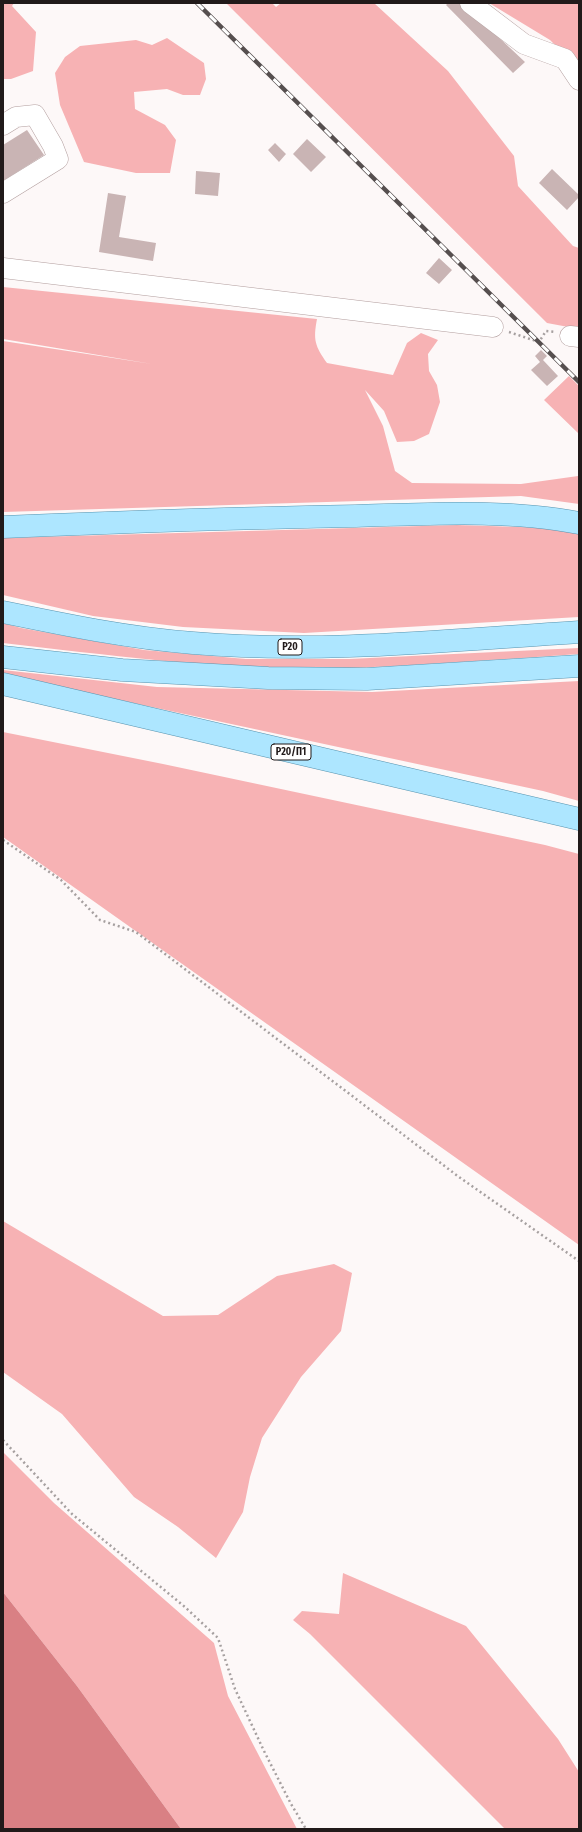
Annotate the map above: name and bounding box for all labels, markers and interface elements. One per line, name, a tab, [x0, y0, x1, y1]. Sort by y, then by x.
road number: Р20	[278, 639, 302, 655]
road number: Р20/П1	[271, 744, 311, 760]

